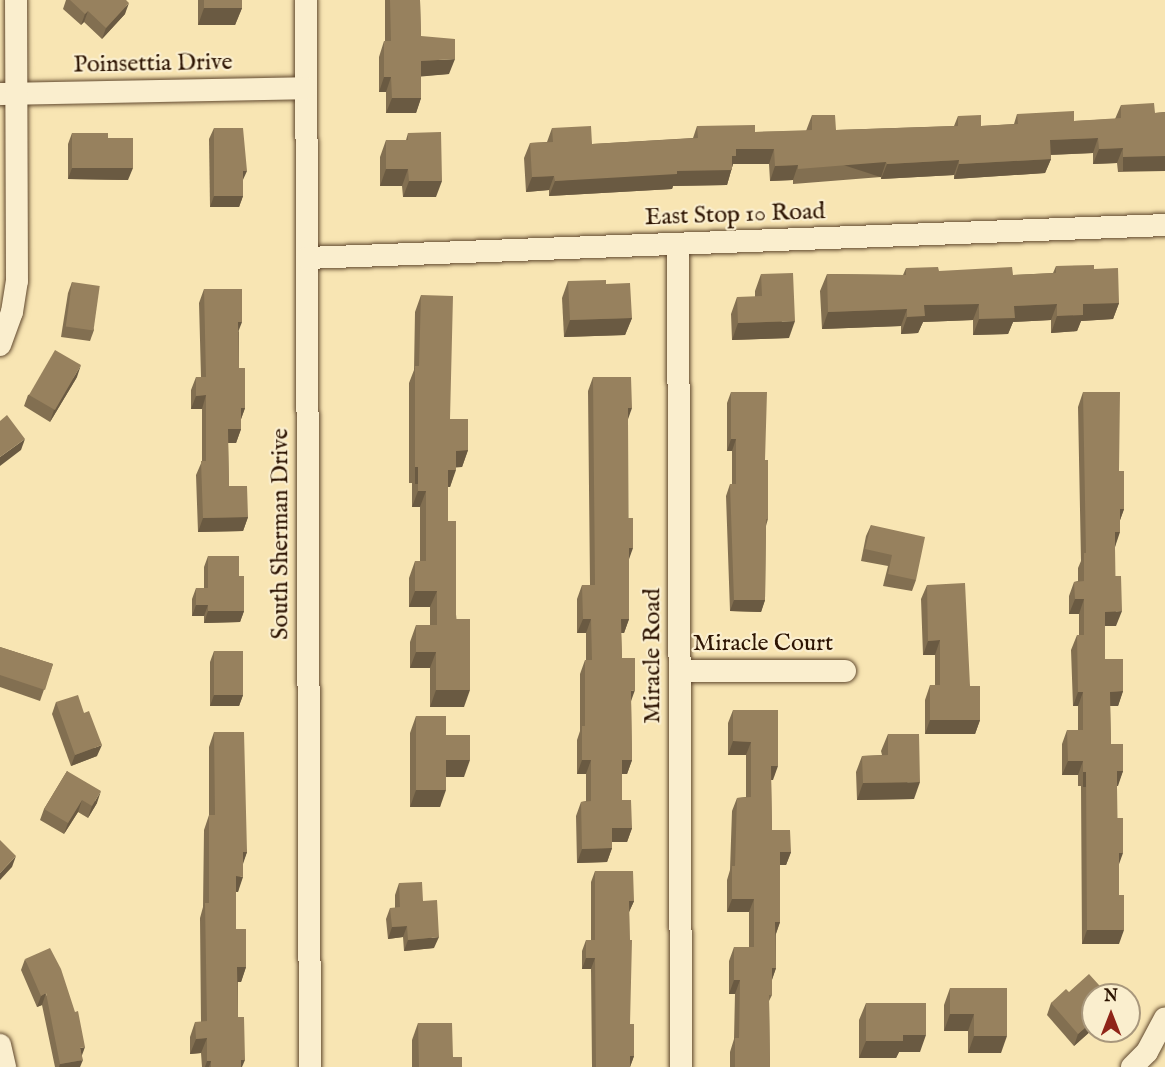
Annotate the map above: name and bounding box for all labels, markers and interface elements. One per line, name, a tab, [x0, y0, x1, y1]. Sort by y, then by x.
street label: Poinsettia Drive	[73, 48, 233, 80]
street label: East Stop 10 Road	[644, 197, 826, 233]
street label: South Sherman Drive	[267, 428, 295, 640]
street label: Miracle Road	[639, 588, 667, 724]
street label: Miracle Court	[693, 630, 833, 658]
north arrow	[1081, 983, 1141, 1043]
text: N	[1104, 987, 1118, 1007]

